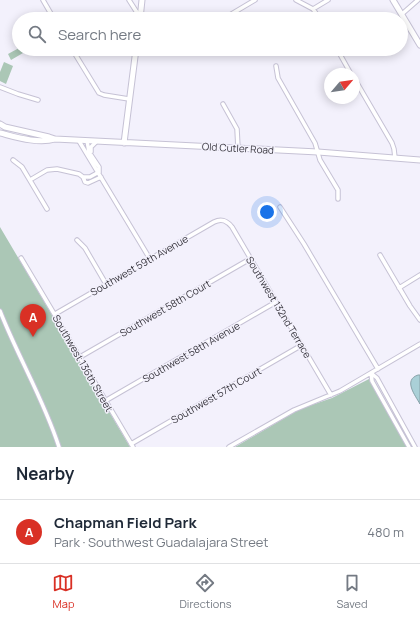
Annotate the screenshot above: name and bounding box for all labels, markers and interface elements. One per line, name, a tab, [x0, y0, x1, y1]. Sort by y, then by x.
search box	[12, 12, 408, 56]
icon: search	[26, 23, 48, 45]
text: Search here	[58, 24, 141, 45]
north arrow	[324, 68, 360, 104]
street label: Old Cutler Road	[202, 139, 274, 157]
your location	[257, 202, 277, 222]
street label: Southwest 59th Avenue	[88, 231, 191, 299]
street label: Southwest 132nd Terrace	[243, 254, 315, 361]
street label: Southwest 58th Court	[117, 276, 213, 340]
pin: A	[20, 304, 46, 337]
street label: Southwest 136th Street	[50, 312, 116, 414]
street label: Southwest 58th Avenue	[140, 318, 242, 386]
street label: Southwest 57th Court	[168, 363, 264, 427]
text: Nearby	[16, 462, 74, 485]
text: Chapman Field Park	[54, 512, 196, 533]
text: A	[25, 523, 33, 541]
text: 480 m	[367, 523, 404, 541]
text: Park · Southwest Guadalajara Street	[54, 533, 269, 551]
tab: Map	[52, 572, 74, 611]
tab: Directions	[179, 572, 232, 611]
tab: Saved	[337, 572, 368, 611]

